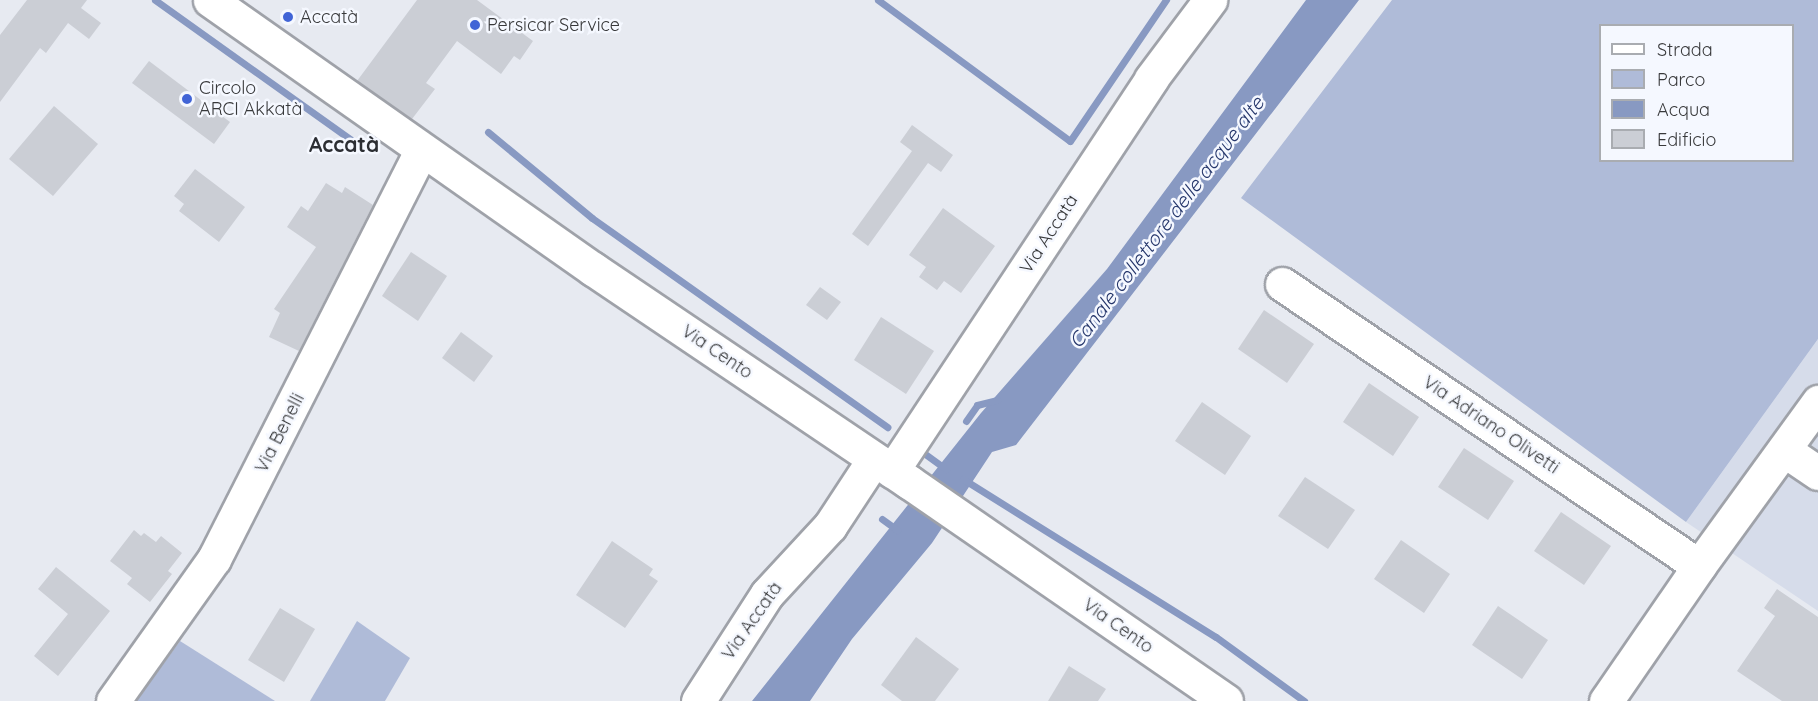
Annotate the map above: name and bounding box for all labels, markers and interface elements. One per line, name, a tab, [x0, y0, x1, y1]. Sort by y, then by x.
place label: Accatà	[300, 6, 358, 28]
marker: Accatà	[281, 10, 295, 24]
place label: Persicar Service	[487, 14, 620, 36]
marker: Persicar Service	[468, 18, 482, 32]
legend	[1599, 24, 1794, 162]
text: Strada	[1657, 38, 1713, 61]
text: Parco	[1657, 68, 1705, 91]
place label: Circolo ARCI Akkatà	[199, 78, 302, 121]
water label: Canale collettore delle acque alte	[1063, 91, 1269, 353]
marker: Circolo ARCI Akkatà	[180, 92, 194, 106]
text: Acqua	[1657, 98, 1710, 121]
text: Edificio	[1657, 128, 1716, 151]
district label: Accatà	[309, 131, 379, 157]
street label: Via Accatà	[1015, 190, 1083, 278]
street label: Via Cento	[677, 320, 757, 384]
street label: Via Adriano Olivetti	[1419, 371, 1563, 479]
street label: Via Benelli	[251, 390, 309, 476]
street label: Via Accatà	[717, 578, 787, 664]
street label: Via Cento	[1079, 594, 1157, 658]

